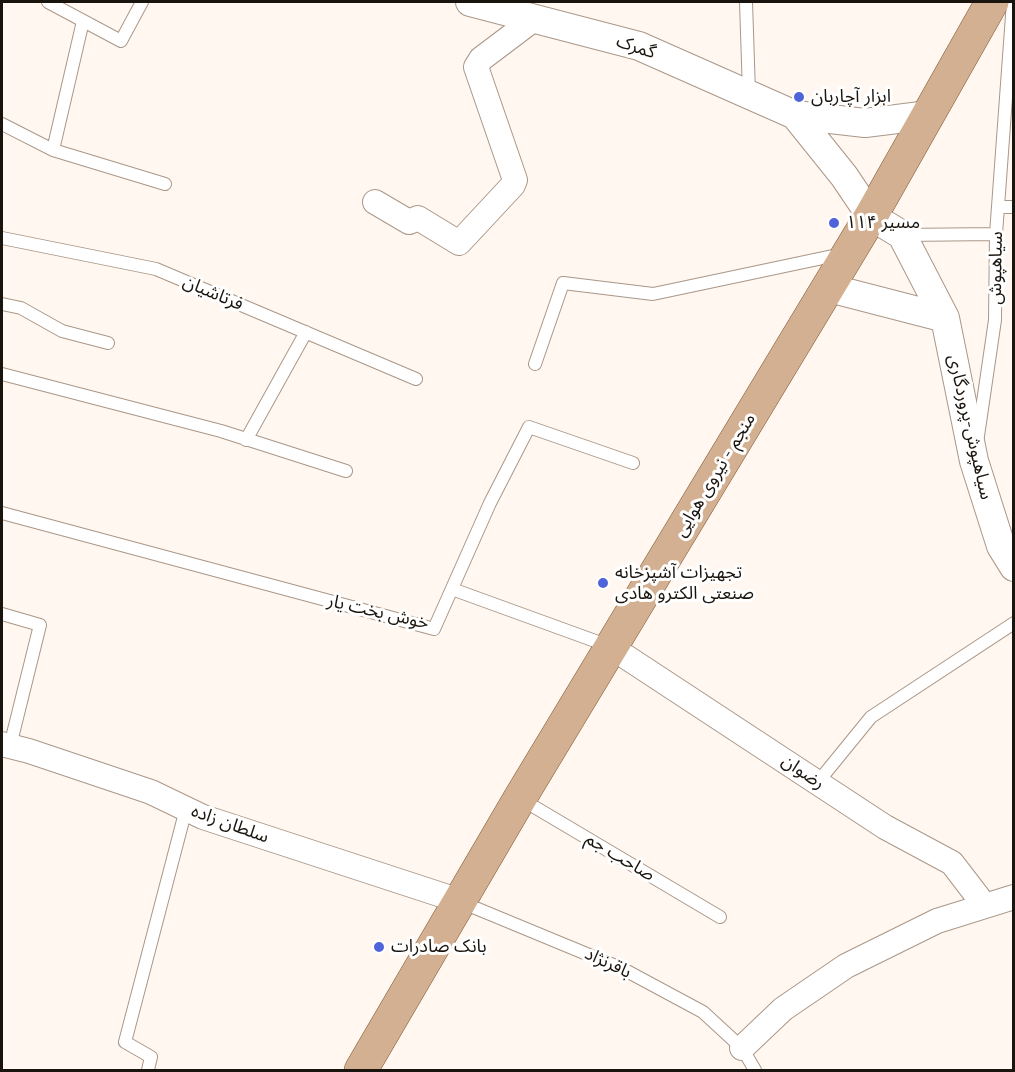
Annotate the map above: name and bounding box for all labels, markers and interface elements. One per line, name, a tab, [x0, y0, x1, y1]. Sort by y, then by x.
street label: گمرک	[614, 30, 658, 64]
place label: ابزار آچاربان	[811, 86, 891, 108]
marker: ابزار آچاربان	[792, 90, 806, 104]
place label: مسیر ۱۱۴	[846, 212, 920, 234]
marker: مسیر ۱۱۴	[827, 216, 841, 230]
street label: سیاهپوش	[985, 231, 1007, 305]
street label: فرتاشیان	[179, 271, 247, 315]
street label: سیاهپوش-پروردگاری	[943, 352, 997, 502]
street label: منجم - نیروی هوایی	[670, 409, 760, 541]
place label: تجهیزات آشپزخانه صنعتی الکترو هادی	[615, 562, 754, 604]
marker: تجهیزات آشپزخانه صنعتی الکترو هادی	[596, 576, 610, 590]
street label: خوش بخت یار	[325, 590, 431, 634]
street label: رضوان	[777, 750, 829, 794]
street label: سلطان زاده	[188, 800, 272, 848]
street label: صاحب جم	[581, 828, 659, 886]
place label: بانک صادرات	[391, 936, 487, 958]
marker: بانک صادرات	[372, 940, 386, 954]
street label: باقرنژاد	[581, 943, 635, 983]

